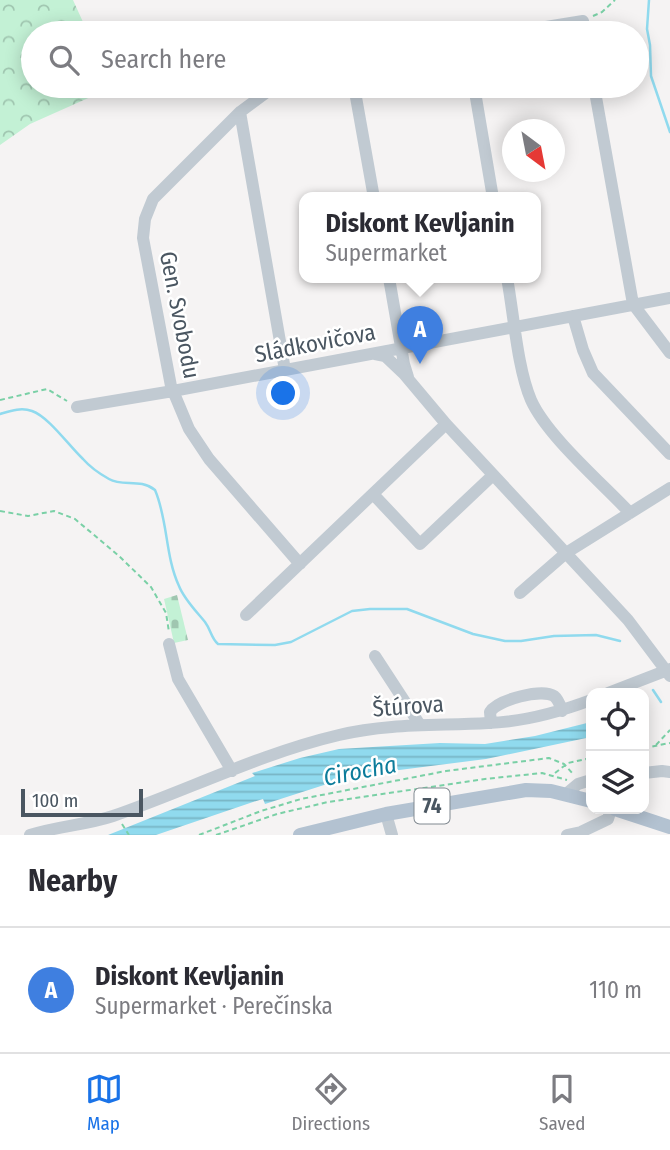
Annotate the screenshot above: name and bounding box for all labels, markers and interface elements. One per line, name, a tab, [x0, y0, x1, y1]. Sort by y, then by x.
search box	[21, 21, 649, 98]
icon: search	[45, 41, 83, 79]
text: Search here	[101, 44, 226, 75]
north arrow	[502, 119, 565, 182]
popup	[299, 192, 541, 283]
text: Diskont Kevljanin	[325, 208, 515, 239]
text: Supermarket	[325, 239, 447, 267]
street label: Gen. Svobodu	[154, 249, 206, 381]
pin: A	[397, 306, 443, 364]
street label: Sládkovičova	[252, 318, 378, 368]
your location	[266, 376, 300, 410]
map controls	[586, 688, 649, 814]
button: locate	[586, 688, 649, 751]
street label: Štúrova	[371, 689, 445, 722]
water label: Cirocha	[321, 750, 399, 792]
button: layers	[586, 751, 649, 814]
scale bar	[21, 786, 144, 818]
road number: 74	[414, 788, 450, 824]
text: 100 m	[32, 789, 78, 812]
text: Nearby	[28, 863, 117, 899]
text: Diskont Kevljanin	[95, 961, 284, 992]
text: A	[45, 976, 57, 1004]
text: 110 m	[589, 976, 642, 1004]
text: Supermarket · Perečínska	[95, 992, 333, 1020]
tab: Map	[85, 1070, 123, 1135]
tab: Directions	[292, 1070, 370, 1135]
tab: Saved	[539, 1070, 585, 1135]

